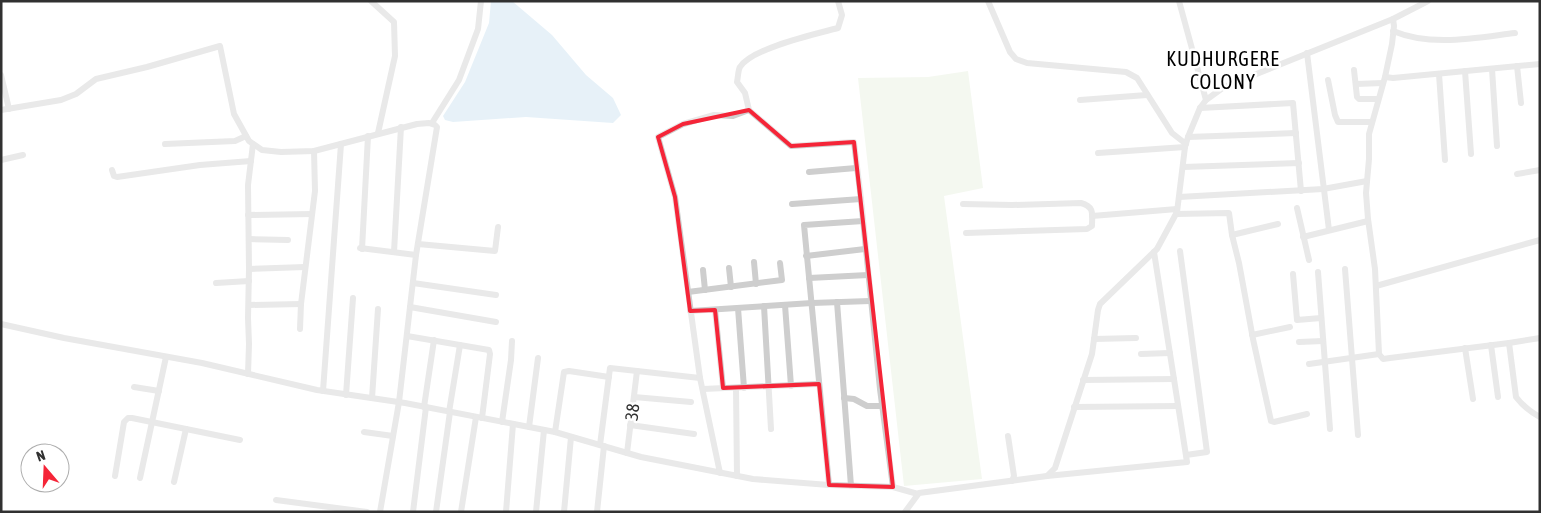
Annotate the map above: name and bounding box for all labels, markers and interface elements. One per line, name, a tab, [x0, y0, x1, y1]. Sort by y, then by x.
district label: KUDHURGERE COLONY	[1166, 47, 1280, 93]
street label: 38	[621, 402, 643, 422]
north arrow	[20, 443, 70, 493]
text: N	[34, 447, 47, 465]

